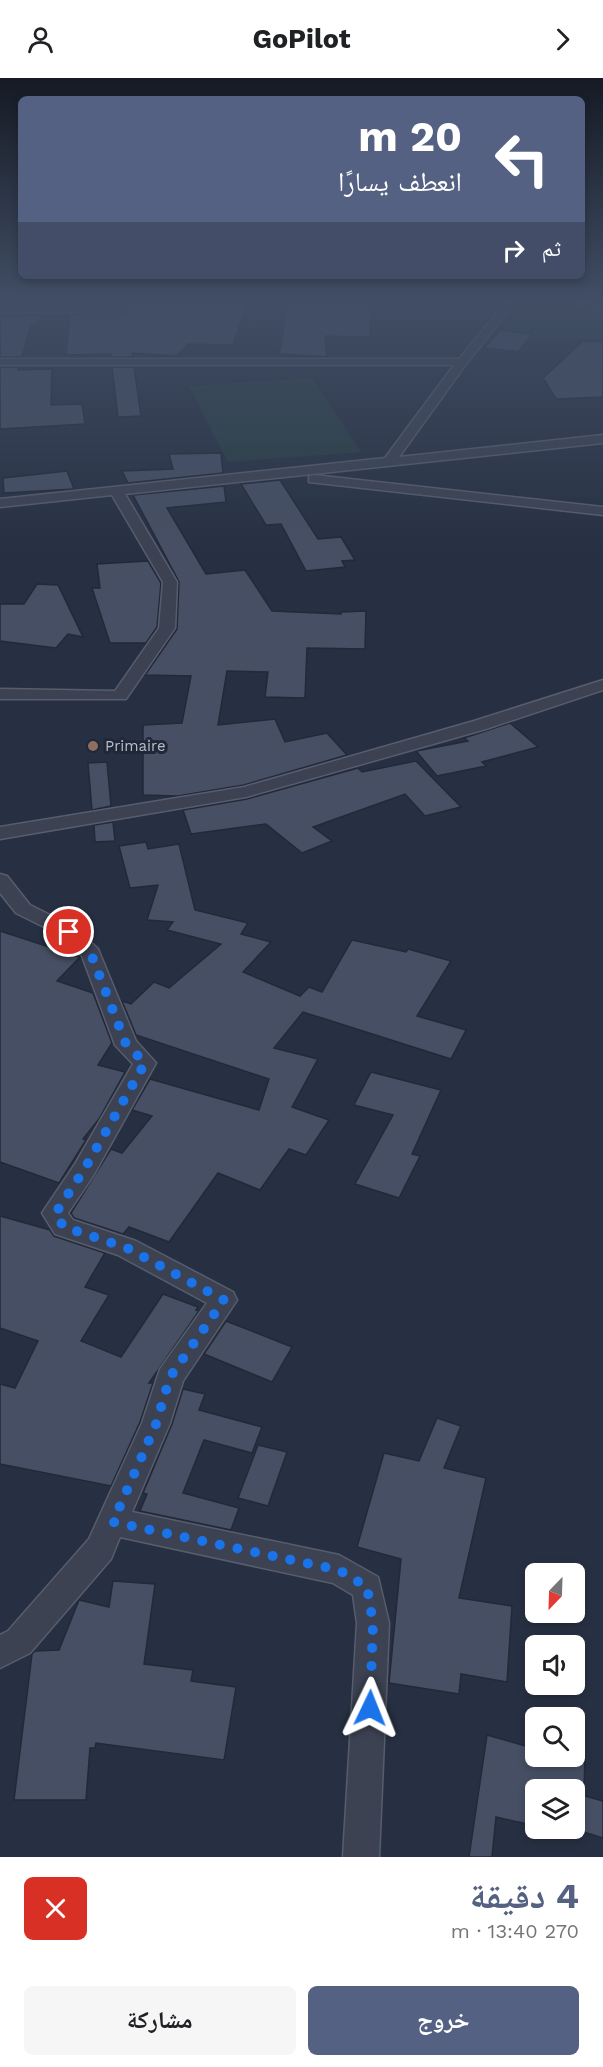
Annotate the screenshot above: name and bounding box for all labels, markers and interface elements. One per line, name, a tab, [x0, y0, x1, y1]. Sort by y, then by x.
icon: person	[24, 23, 57, 56]
text: GoPilot	[252, 23, 351, 55]
icon: forward	[546, 23, 579, 56]
text: 20 m	[358, 112, 462, 161]
icon: left	[483, 120, 561, 198]
text: انعطف يسارًا	[338, 166, 462, 198]
icon: right	[497, 234, 530, 267]
text: ثم	[542, 236, 561, 261]
place label: Primaire	[105, 737, 166, 755]
marker: Primaire	[86, 739, 100, 753]
pin	[43, 906, 94, 957]
icon: arrive	[52, 915, 85, 948]
north arrow	[525, 1563, 585, 1623]
map controls	[525, 1563, 585, 1839]
button: sound	[525, 1635, 585, 1695]
position arrow	[338, 1676, 402, 1740]
button: search	[525, 1707, 585, 1767]
button: layers	[525, 1779, 585, 1839]
text: 4 دقيقة	[470, 1875, 579, 1917]
button: close	[24, 1877, 87, 1940]
text: 270 m · 13:40	[451, 1919, 579, 1943]
button: مشاركة	[24, 1986, 296, 2055]
button: خروج	[308, 1986, 579, 2055]

